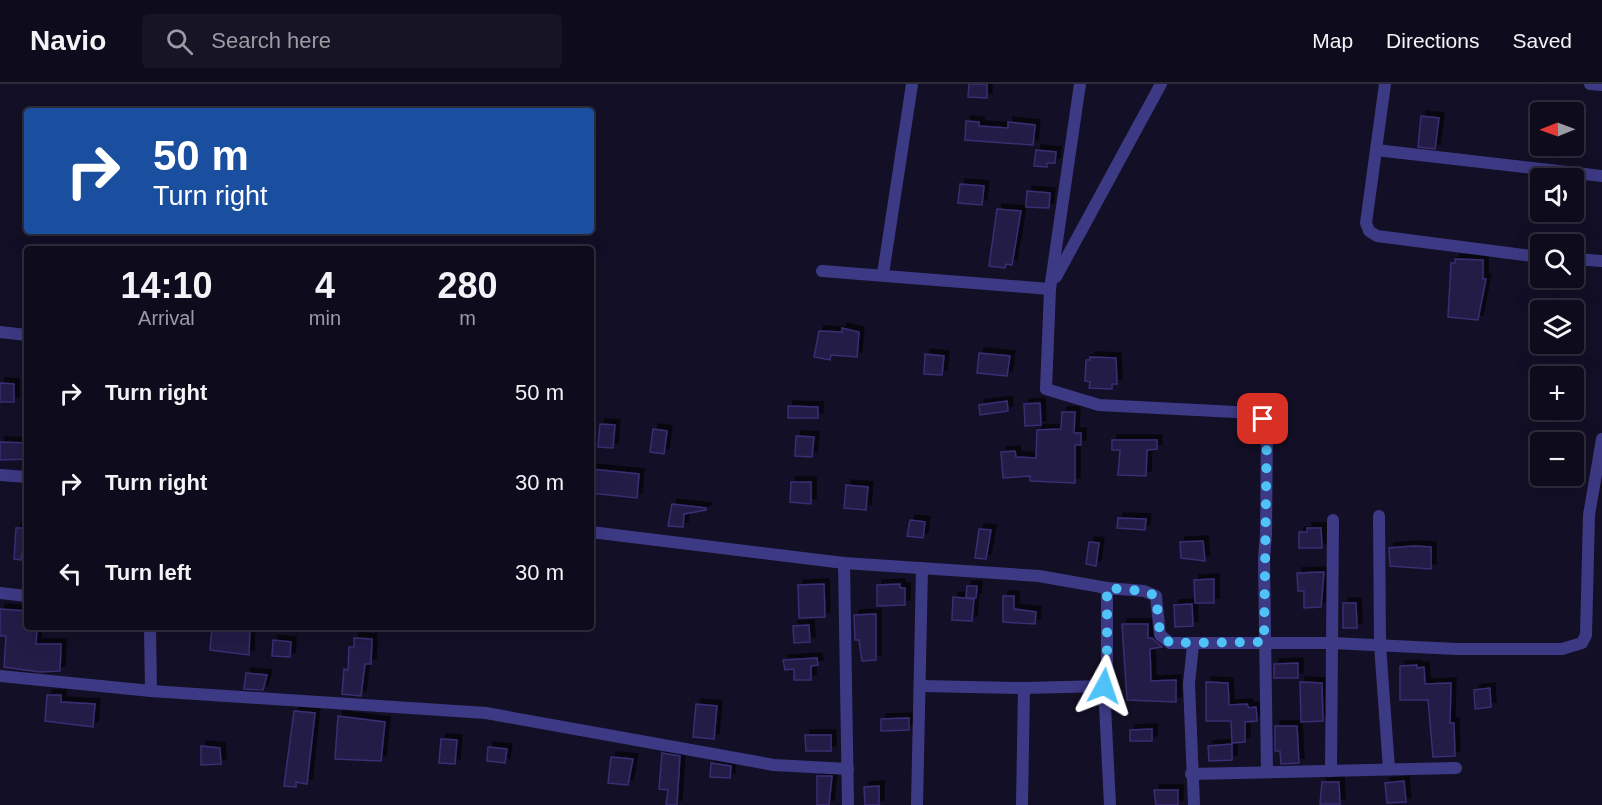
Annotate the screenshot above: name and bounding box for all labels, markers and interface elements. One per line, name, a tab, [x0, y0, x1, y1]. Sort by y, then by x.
search box	[142, 14, 562, 68]
text: Navio	[30, 25, 106, 56]
icon: search	[163, 25, 196, 58]
text: Search here	[211, 28, 331, 53]
text: Map	[1312, 29, 1353, 52]
text: Directions	[1386, 29, 1479, 52]
text: Saved	[1512, 29, 1572, 52]
north arrow	[1530, 102, 1584, 156]
map controls	[1530, 102, 1584, 486]
icon: right	[54, 132, 132, 210]
text: 50 m	[153, 132, 249, 179]
button: sound	[1530, 168, 1584, 222]
text: Turn right	[153, 181, 268, 211]
button: search	[1530, 234, 1584, 288]
text: 14:10	[120, 265, 212, 306]
text: 4	[315, 265, 335, 306]
text: 280	[437, 265, 498, 306]
button: layers	[1530, 300, 1584, 354]
text: Arrival	[138, 307, 195, 329]
text: min	[309, 307, 341, 329]
text: m	[459, 307, 476, 329]
button: +	[1530, 366, 1584, 420]
icon: right	[54, 377, 87, 410]
text: Turn right	[105, 380, 207, 405]
text: 50 m	[515, 380, 564, 405]
pin	[1237, 393, 1288, 444]
icon: arrive	[1246, 402, 1279, 435]
button: −	[1530, 432, 1584, 486]
icon: right	[54, 467, 87, 500]
text: Turn right	[105, 470, 207, 495]
text: 30 m	[515, 470, 564, 495]
icon: left	[54, 557, 87, 590]
text: Turn left	[105, 560, 191, 585]
text: 30 m	[515, 560, 564, 585]
position arrow	[1072, 654, 1136, 718]

